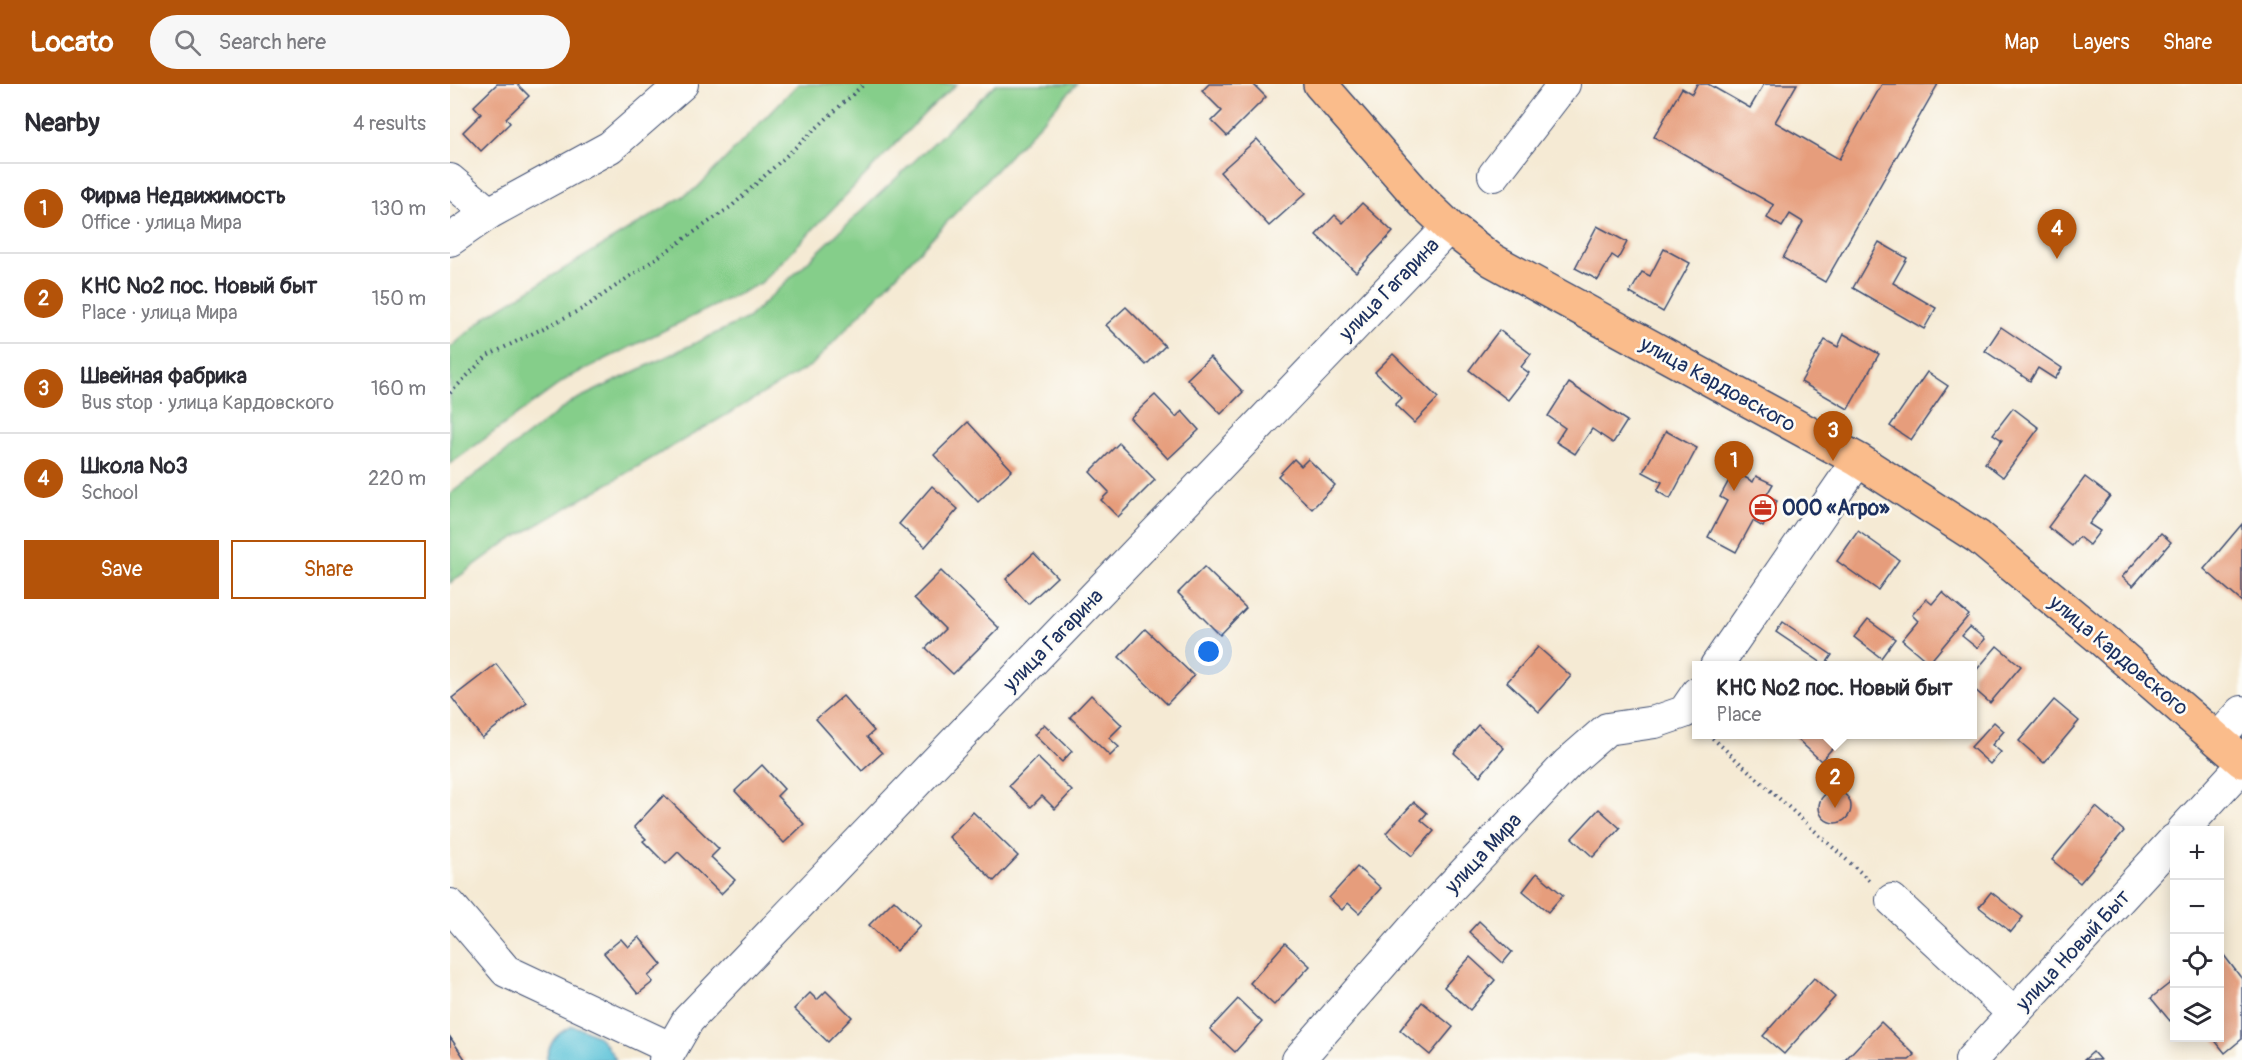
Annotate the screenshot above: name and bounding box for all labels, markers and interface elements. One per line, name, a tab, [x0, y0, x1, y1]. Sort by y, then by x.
search box	[150, 15, 570, 69]
text: Locato	[30, 25, 114, 60]
icon: search	[171, 26, 204, 59]
text: Search here	[219, 28, 326, 56]
text: Map	[2004, 29, 2039, 56]
text: Layers	[2072, 29, 2130, 56]
text: Share	[2163, 29, 2212, 56]
text: Nearby	[24, 107, 100, 139]
text: 4 results	[353, 111, 426, 136]
text: Фирма Недвижимость	[81, 182, 286, 210]
text: 1	[40, 196, 47, 221]
text: 130 m	[371, 196, 426, 221]
text: Office · улица Мира	[81, 210, 242, 235]
pin: 4	[2038, 210, 2076, 259]
street label: улица Гагарина	[1333, 232, 1445, 347]
text: КНС №2 пос. Новый быт	[81, 272, 317, 300]
text: 2	[38, 286, 49, 311]
text: 150 m	[372, 286, 426, 311]
text: Place · улица Мира	[81, 300, 237, 325]
street label: улица Кардовского	[1634, 330, 1800, 438]
text: Швейная фабрика	[81, 362, 247, 390]
text: 3	[38, 376, 49, 401]
text: 160 m	[371, 376, 426, 401]
text: Bus stop · улица Кардовского	[81, 390, 334, 415]
pin: 3	[1814, 412, 1852, 461]
pin: 1	[1714, 442, 1754, 491]
text: Школа №3	[81, 452, 188, 480]
text: 4	[38, 466, 49, 491]
text: 220 m	[368, 466, 426, 491]
text: School	[81, 480, 138, 505]
office icon: ООО «Агро»	[1748, 493, 1778, 523]
place label: ООО «Агро»	[1782, 495, 1890, 522]
button: Save	[24, 540, 219, 599]
button: Share	[231, 540, 426, 599]
street label: улица Гагарина	[997, 583, 1109, 698]
street label: улица Кардовского	[2043, 588, 2194, 722]
your location	[1194, 637, 1223, 666]
popup	[1692, 661, 1977, 739]
text: КНС №2 пос. Новый быт	[1716, 674, 1953, 702]
text: Place	[1716, 702, 1761, 727]
pin: 2	[1816, 758, 1854, 808]
street label: улица Мира	[1438, 807, 1528, 900]
map controls	[2170, 826, 2224, 1042]
button: +	[2170, 826, 2224, 880]
button: −	[2170, 880, 2224, 934]
street label: улица Новый Быт	[2009, 884, 2137, 1018]
button: locate	[2170, 934, 2224, 988]
button: layers	[2170, 988, 2224, 1042]

